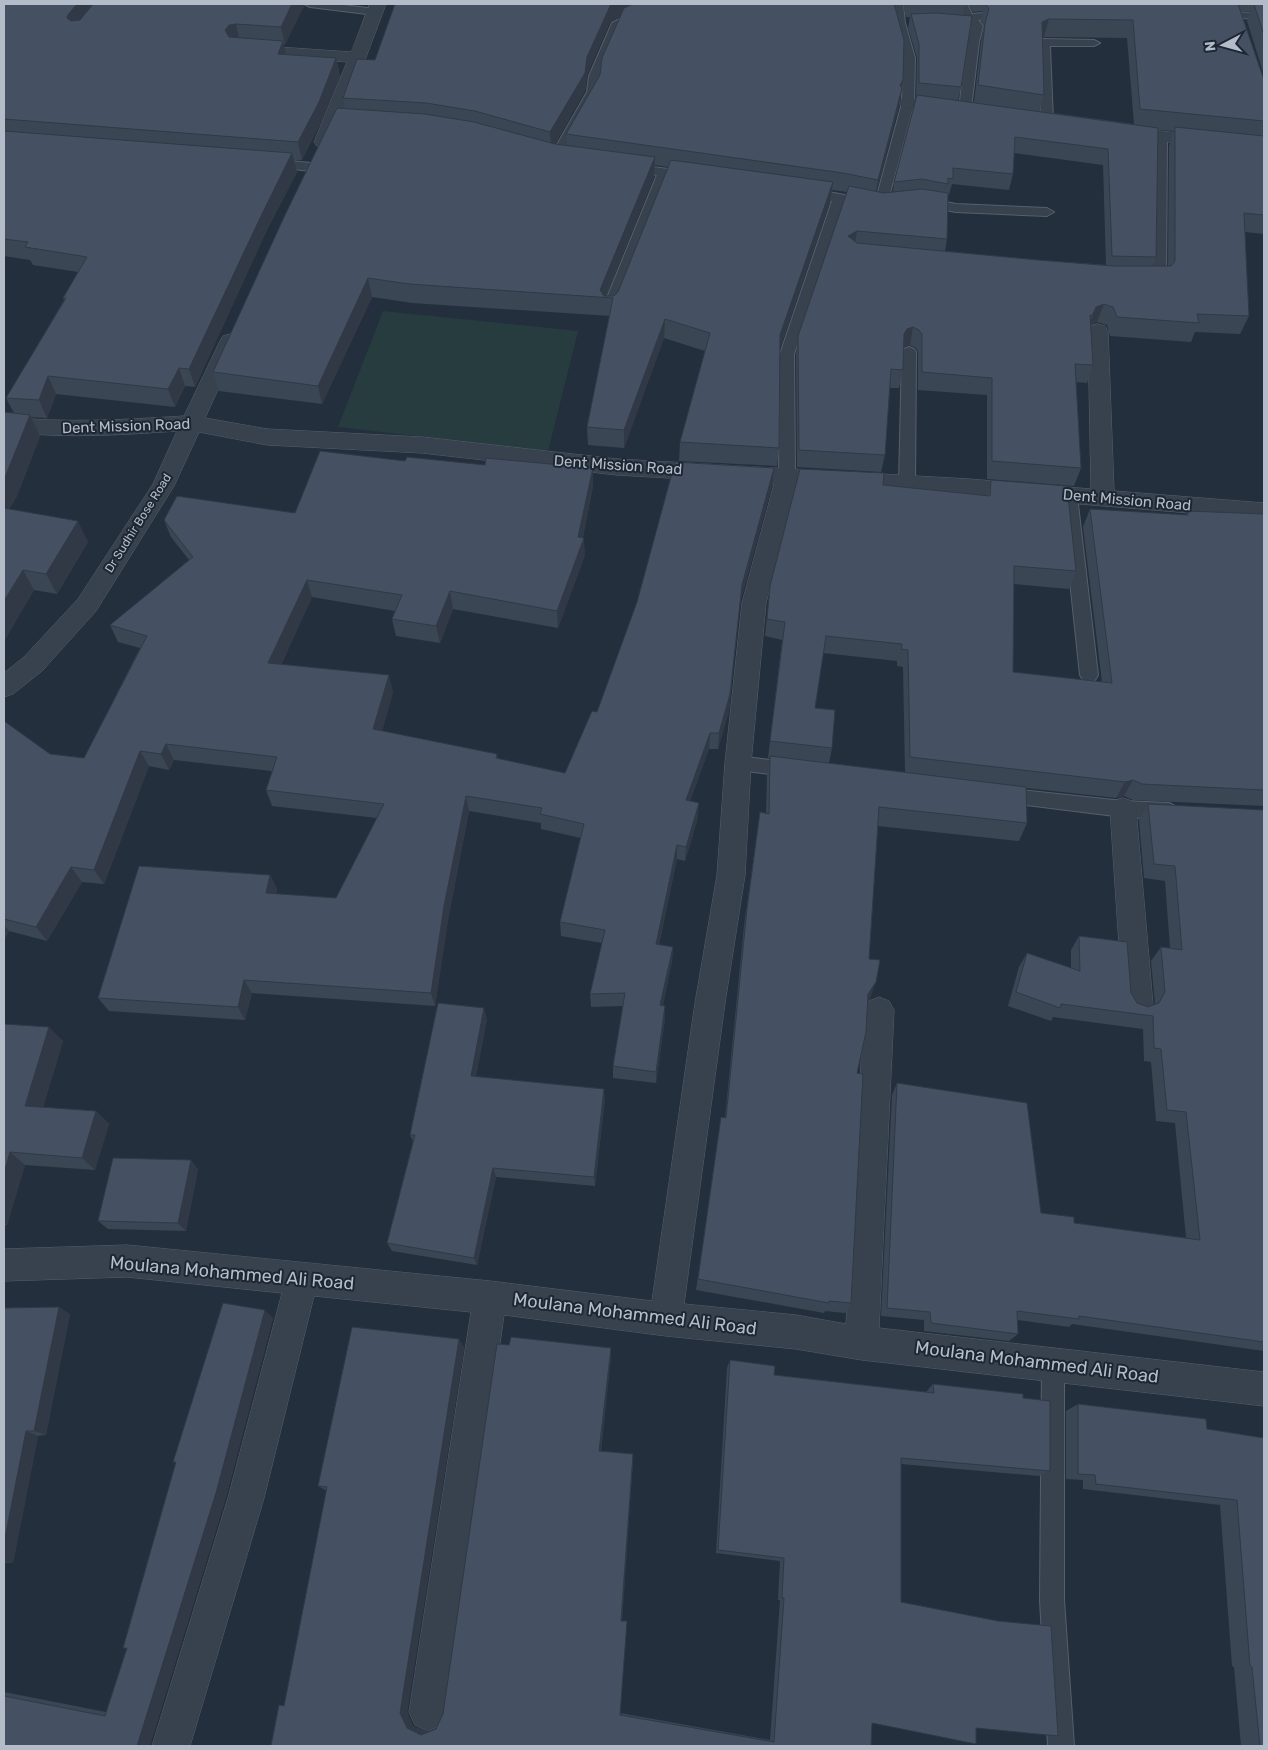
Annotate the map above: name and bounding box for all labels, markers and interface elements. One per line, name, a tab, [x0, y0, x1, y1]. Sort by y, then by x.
north arrow	[1198, 20, 1248, 70]
text: N	[1202, 40, 1220, 52]
street label: Dent Mission Road	[61, 415, 191, 437]
street label: Dent Mission Road	[553, 452, 683, 478]
street label: Dr Sudhir Bose Road	[102, 471, 174, 575]
street label: Dent Mission Road	[1062, 485, 1192, 515]
street label: Moulana Mohammed Ali Road	[109, 1251, 355, 1295]
street label: Moulana Mohammed Ali Road	[512, 1288, 758, 1340]
street label: Moulana Mohammed Ali Road	[914, 1336, 1160, 1388]

